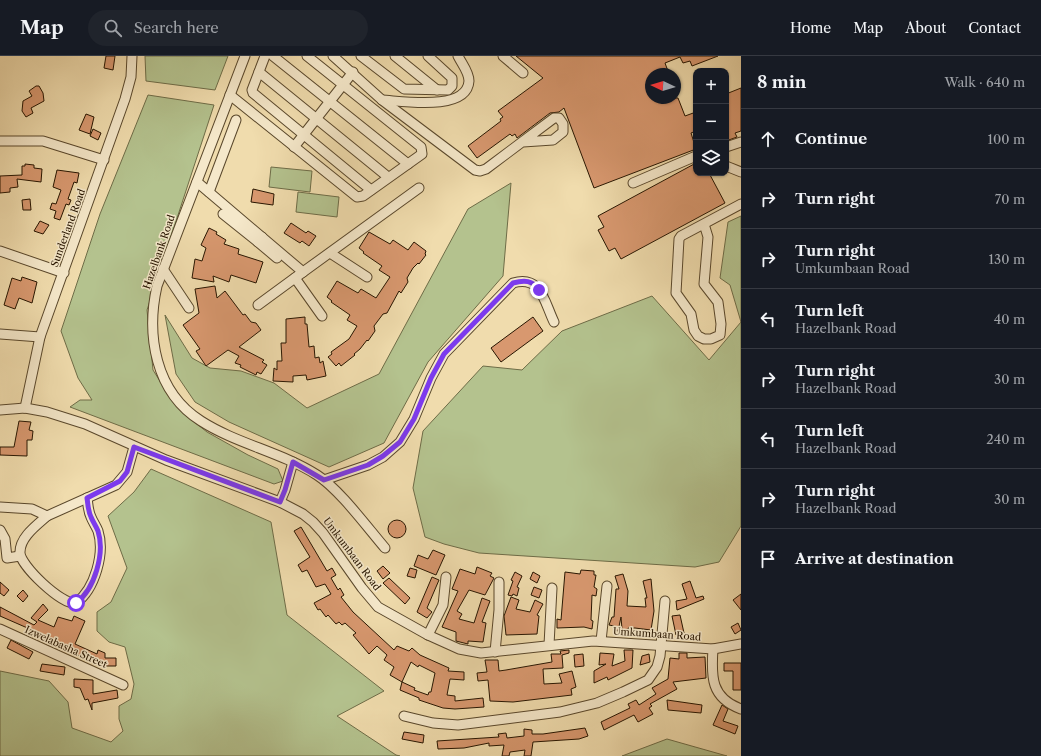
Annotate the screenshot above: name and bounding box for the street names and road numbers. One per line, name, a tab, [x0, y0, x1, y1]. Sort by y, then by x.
street label: Sunderland Road	[48, 187, 88, 269]
street label: Hazelbank Road	[140, 213, 178, 291]
street label: Umkumbaan Road	[320, 515, 384, 593]
street label: Izwelabasha Street	[23, 623, 110, 671]
street label: Umkumbaan Road	[613, 624, 701, 644]

